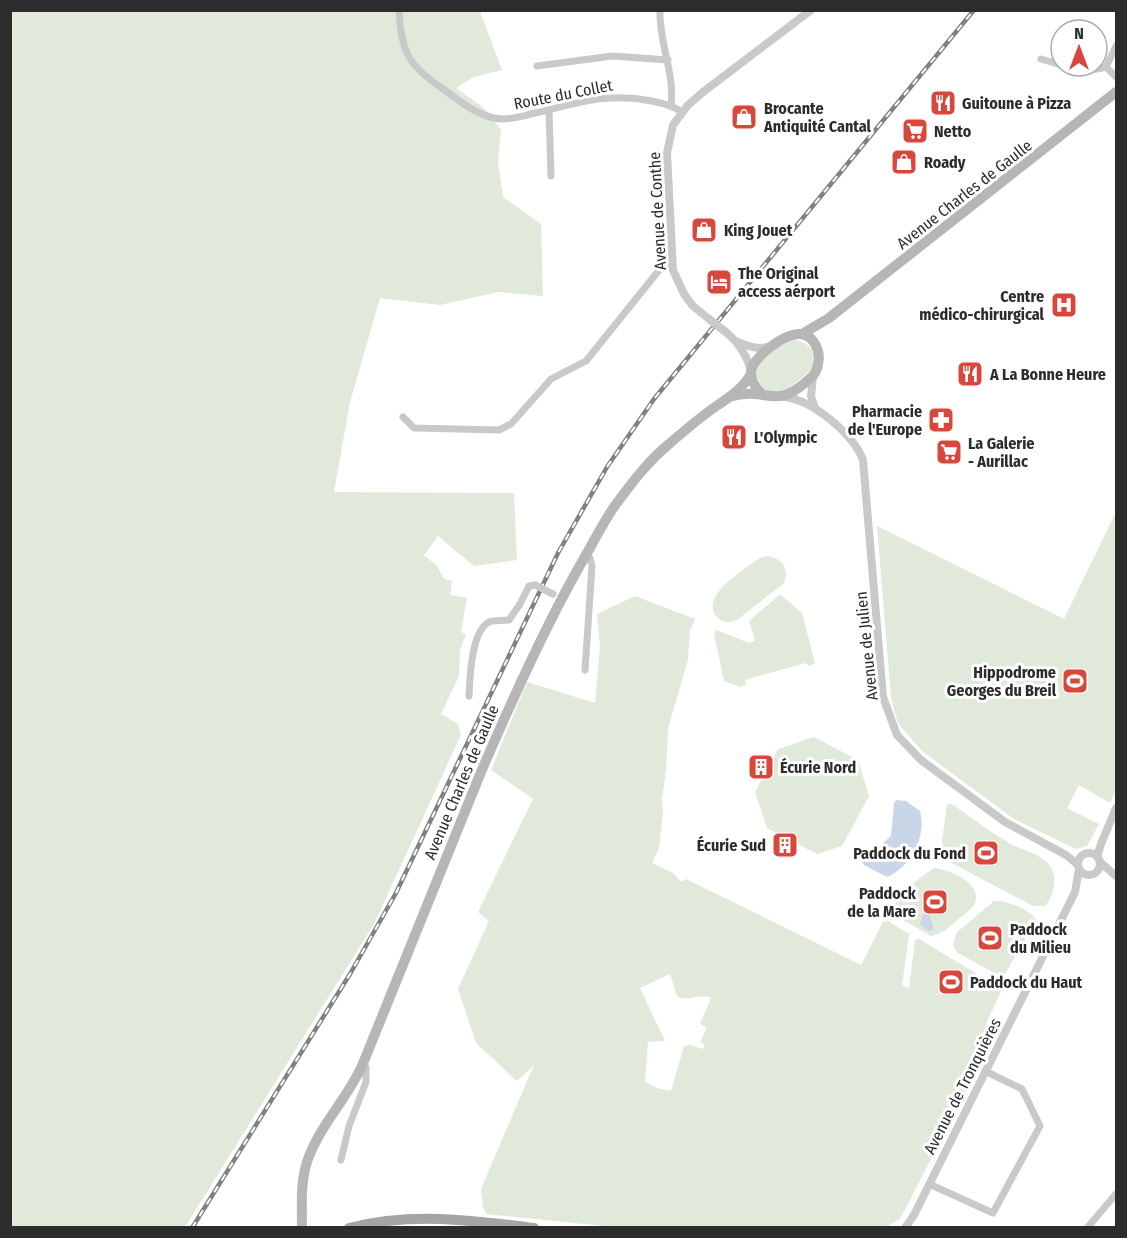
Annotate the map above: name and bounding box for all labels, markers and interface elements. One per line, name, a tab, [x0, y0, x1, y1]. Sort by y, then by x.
north arrow	[1049, 18, 1109, 78]
text: N	[1074, 24, 1084, 43]
street label: Route du Collet	[512, 75, 615, 113]
restaurant icon: Guitoune à Pizza	[928, 88, 958, 118]
place label: Guitoune à Pizza	[962, 94, 1071, 113]
place label: Brocante Antiquité Cantal	[763, 99, 872, 136]
shop icon: Brocante Antiquité Cantal	[729, 102, 759, 132]
supermarket icon: Netto	[900, 116, 930, 146]
place label: Netto	[934, 122, 972, 141]
street label: Avenue Charles de Gaulle	[893, 136, 1036, 253]
shop icon: Roady	[889, 147, 919, 177]
street label: Avenue de Conthe	[645, 151, 670, 271]
place label: Roady	[924, 153, 966, 172]
shop icon: King Jouet	[689, 215, 719, 245]
place label: King Jouet	[724, 221, 793, 240]
place label: The Original access aérport	[738, 264, 836, 301]
hotel icon: The Original access aérport	[704, 267, 734, 297]
place label: Centre médico-chirurgical	[919, 287, 1045, 324]
hospital icon: Centre médico-chirurgical	[1049, 290, 1079, 320]
restaurant icon: A La Bonne Heure	[955, 359, 985, 389]
place label: A La Bonne Heure	[989, 365, 1106, 384]
place label: Pharmacie de l'Europe	[848, 402, 922, 439]
pharmacy icon: Pharmacie de l'Europe	[926, 405, 956, 435]
restaurant icon: L'Olympic	[719, 422, 749, 452]
place label: L'Olympic	[754, 428, 817, 447]
place label: La Galerie - Aurillac	[968, 434, 1034, 471]
supermarket icon: La Galerie - Aurillac	[934, 437, 964, 467]
street label: Avenue de Julien	[851, 591, 882, 701]
place label: Hippodrome Georges du Breil	[947, 663, 1057, 700]
sports icon: Hippodrome Georges du Breil	[1060, 666, 1090, 696]
street label: Avenue Charles de Gaulle	[420, 702, 503, 862]
building icon: Écurie Nord	[746, 752, 776, 782]
place label: Écurie Nord	[780, 757, 856, 777]
building icon: Écurie Sud	[770, 830, 800, 860]
place label: Écurie Sud	[697, 835, 766, 855]
sports icon: Paddock du Fond	[971, 838, 1001, 868]
place label: Paddock du Fond	[853, 844, 966, 863]
place label: Paddock de la Mare	[847, 884, 917, 921]
sports icon: Paddock de la Mare	[920, 887, 950, 917]
place label: Paddock du Milieu	[1010, 920, 1071, 957]
sports icon: Paddock du Milieu	[975, 923, 1005, 953]
sports icon: Paddock du Haut	[936, 967, 966, 997]
place label: Paddock du Haut	[970, 973, 1083, 992]
street label: Avenue de Tronquières	[920, 1015, 1005, 1157]

